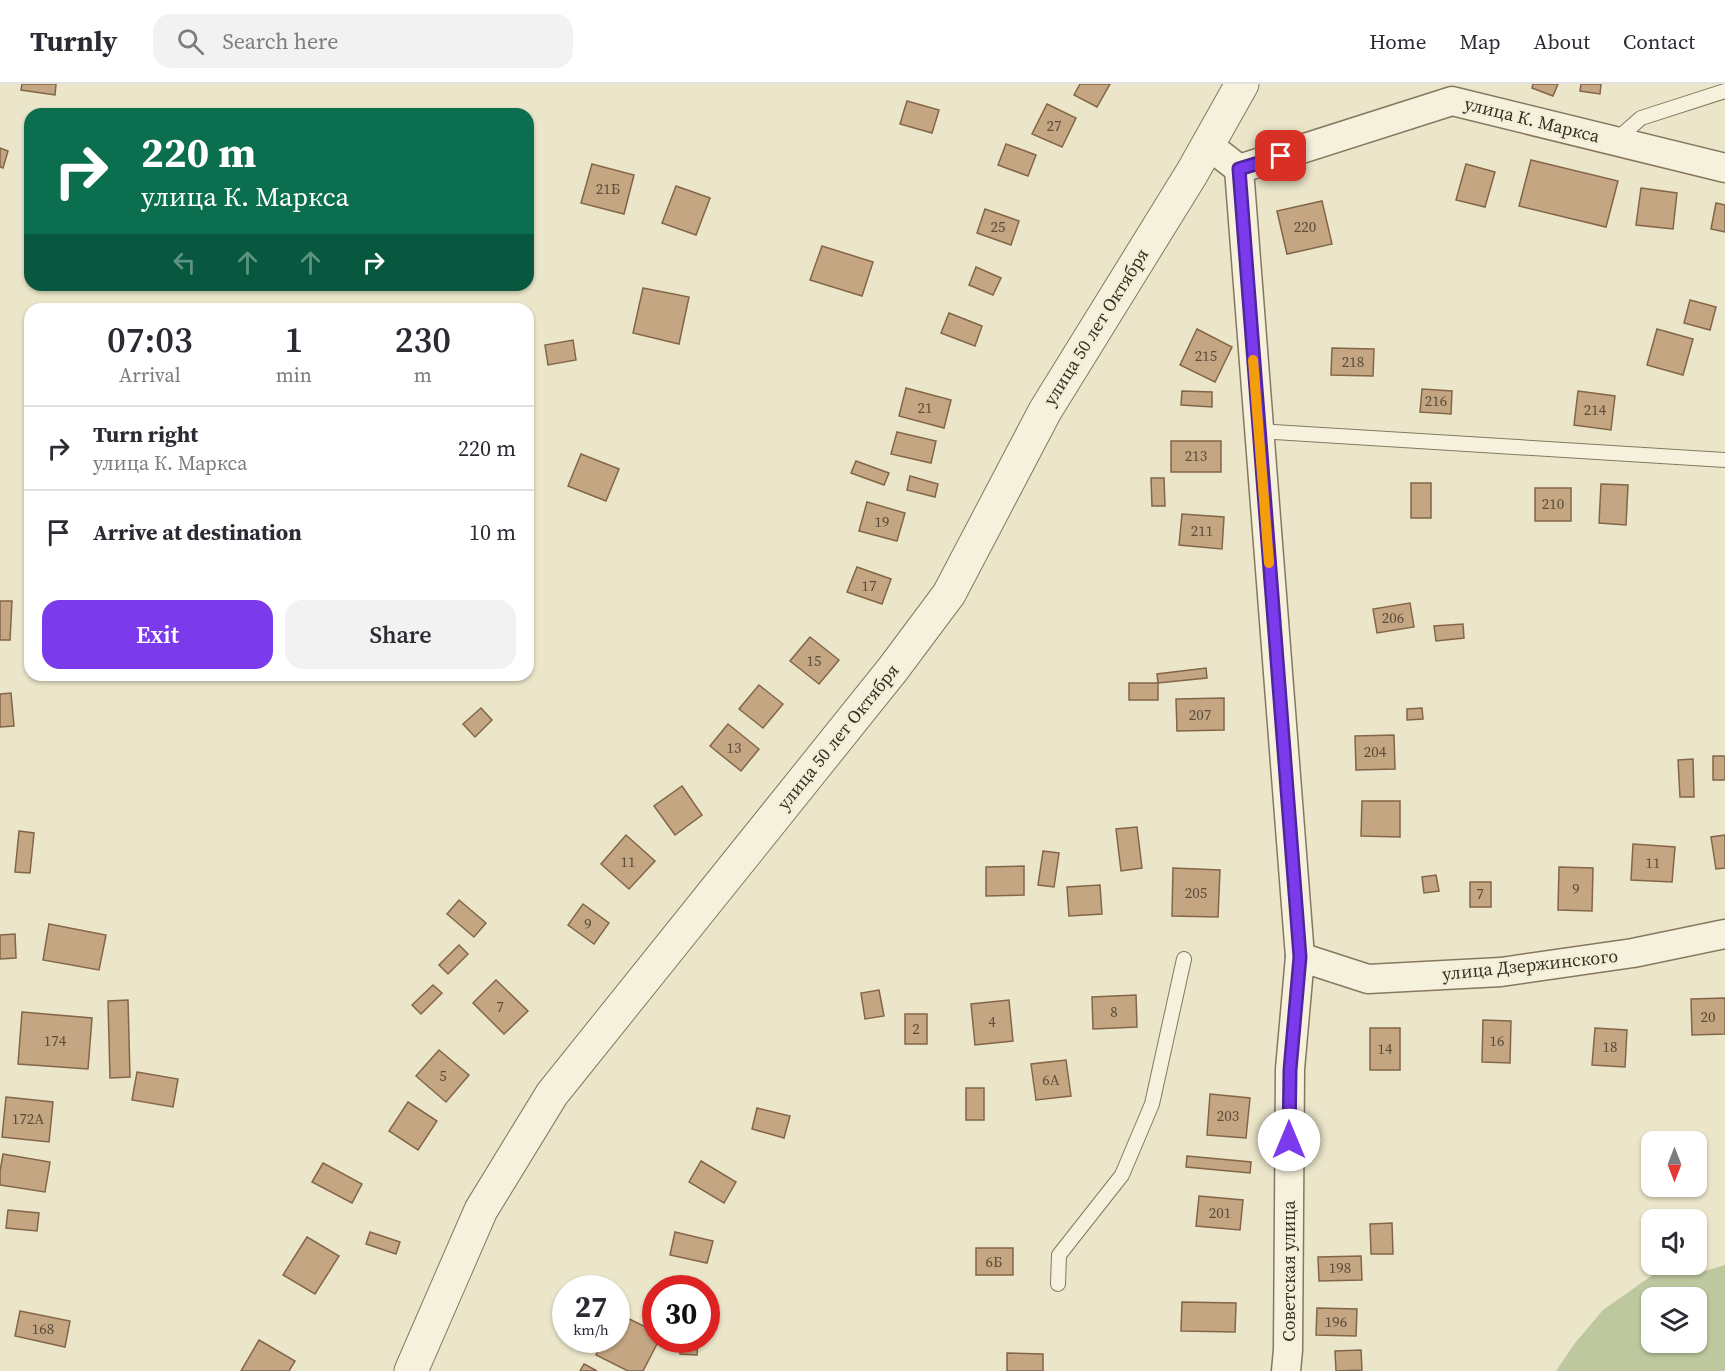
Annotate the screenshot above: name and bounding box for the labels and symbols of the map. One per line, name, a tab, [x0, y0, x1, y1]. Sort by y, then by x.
street label: улица К. Маркса	[1462, 91, 1603, 149]
house number: 27	[1046, 115, 1062, 136]
pin	[1255, 130, 1306, 181]
house number: 21Б	[596, 178, 620, 199]
house number: 25	[990, 216, 1006, 237]
house number: 220	[1294, 216, 1316, 237]
street label: улица 50 лет Октября	[1037, 243, 1154, 410]
house number: 215	[1195, 345, 1217, 366]
house number: 218	[1342, 351, 1364, 372]
house number: 216	[1425, 390, 1447, 411]
house number: 21	[917, 397, 933, 418]
house number: 214	[1584, 399, 1607, 420]
house number: 213	[1185, 445, 1207, 466]
house number: 210	[1542, 493, 1564, 514]
house number: 19	[874, 511, 890, 532]
house number: 211	[1191, 520, 1213, 541]
house number: 17	[861, 575, 877, 596]
house number: 206	[1382, 607, 1404, 628]
house number: 15	[806, 650, 822, 671]
street label: улица 50 лет Октября	[771, 658, 904, 815]
house number: 207	[1189, 704, 1211, 725]
house number: 13	[726, 737, 742, 758]
house number: 204	[1364, 741, 1387, 762]
house number: 11	[620, 851, 636, 872]
house number: 11	[1645, 852, 1661, 873]
house number: 9	[1572, 878, 1580, 899]
house number: 205	[1185, 882, 1207, 903]
house number: 7	[1476, 883, 1484, 904]
house number: 9	[584, 913, 592, 934]
street label: улица Дзержинского	[1441, 943, 1619, 986]
house number: 7	[496, 996, 504, 1017]
house number: 8	[1110, 1001, 1118, 1022]
house number: 20	[1700, 1006, 1716, 1027]
house number: 4	[988, 1011, 996, 1032]
house number: 2	[912, 1018, 920, 1039]
house number: 174	[44, 1030, 67, 1051]
house number: 16	[1489, 1030, 1505, 1051]
house number: 18	[1602, 1036, 1618, 1057]
house number: 14	[1377, 1038, 1393, 1059]
house number: 5	[439, 1065, 447, 1086]
house number: 6А	[1042, 1069, 1060, 1090]
house number: 203	[1217, 1105, 1239, 1126]
house number: 172А	[12, 1108, 44, 1129]
position arrow	[1257, 1108, 1321, 1172]
north arrow	[1641, 1131, 1707, 1197]
street label: Советская улица	[1276, 1200, 1301, 1342]
house number: 201	[1209, 1202, 1231, 1223]
house number: 6Б	[986, 1251, 1002, 1272]
house number: 198	[1329, 1257, 1351, 1278]
speed limit sign: 30	[642, 1275, 720, 1353]
house number: 196	[1325, 1311, 1347, 1332]
house number: 168	[32, 1318, 54, 1339]

